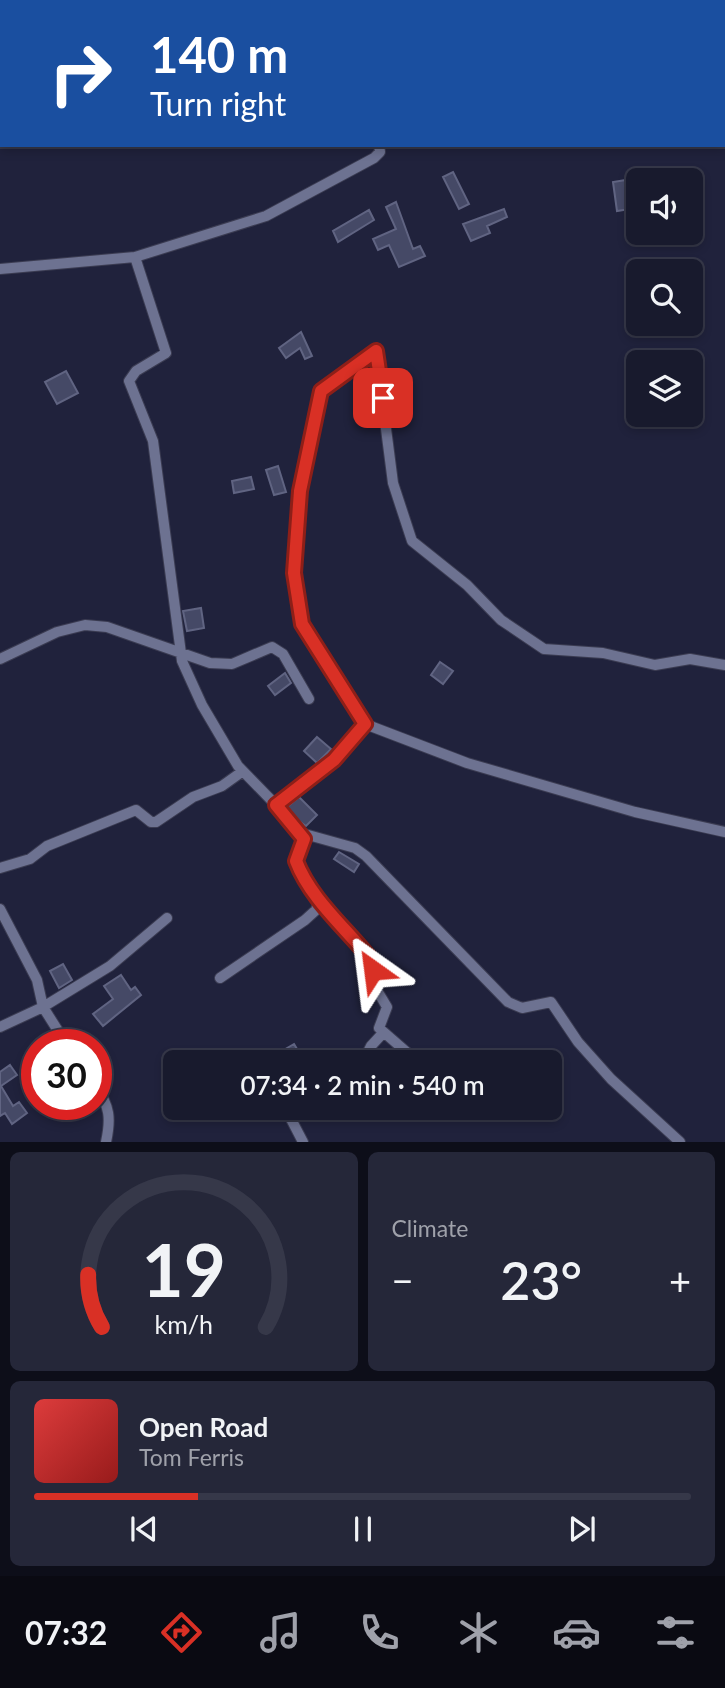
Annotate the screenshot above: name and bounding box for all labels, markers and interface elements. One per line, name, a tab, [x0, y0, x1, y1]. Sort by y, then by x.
text: 140 m	[150, 25, 288, 83]
icon: right	[35, 28, 126, 119]
text: Turn right	[150, 84, 286, 123]
map controls	[626, 168, 703, 427]
button: sound	[626, 168, 703, 245]
button: search	[626, 259, 703, 336]
button: layers	[626, 350, 703, 427]
pin	[353, 368, 413, 428]
icon: arrive	[364, 379, 402, 417]
position arrow	[336, 933, 410, 1007]
speed limit sign: 30	[21, 1029, 112, 1120]
text: 07:34 · 2 min · 540 m	[240, 1069, 485, 1101]
text: Climate	[392, 1214, 468, 1242]
text: 19	[142, 1226, 226, 1314]
text: 23°	[500, 1249, 582, 1311]
text: −	[392, 1257, 414, 1303]
text: +	[669, 1257, 691, 1303]
text: km/h	[154, 1309, 213, 1339]
text: Open Road	[139, 1411, 268, 1443]
text: Tom Ferris	[139, 1443, 244, 1471]
icon: previous	[125, 1510, 163, 1548]
icon: pause	[344, 1510, 382, 1548]
icon: next	[563, 1510, 601, 1548]
icon: directions	[157, 1608, 206, 1657]
icon: music	[256, 1608, 305, 1657]
icon: phone	[355, 1608, 404, 1657]
icon: climate	[454, 1608, 503, 1657]
icon: car	[552, 1608, 601, 1657]
icon: filters	[651, 1608, 700, 1657]
text: 07:32	[25, 1613, 107, 1652]

